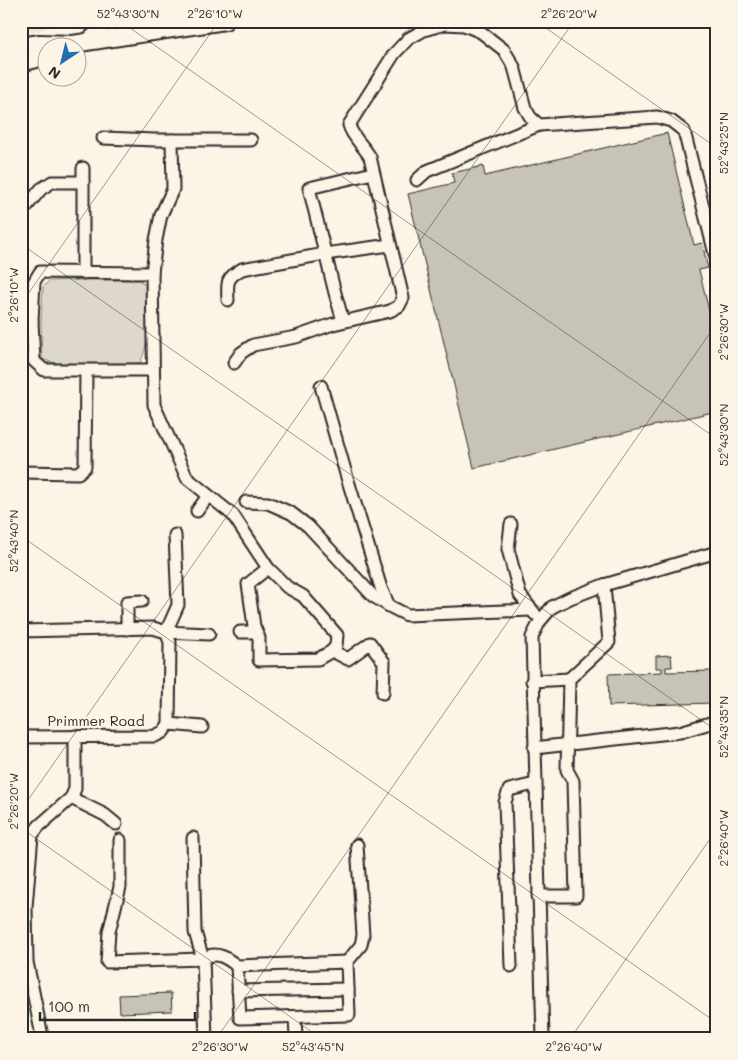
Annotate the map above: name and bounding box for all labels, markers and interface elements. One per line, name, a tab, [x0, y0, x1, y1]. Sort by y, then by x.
text: 52°43'30"N	[97, 5, 159, 21]
text: 2°26'10"W	[187, 5, 243, 21]
text: 2°26'20"W	[541, 5, 597, 21]
north arrow	[38, 38, 88, 88]
text: N	[44, 62, 64, 84]
text: 52°43'25"N	[715, 112, 731, 174]
text: 2°26'10"W	[5, 267, 21, 323]
text: 2°26'30"W	[715, 303, 731, 361]
text: 52°43'30"N	[715, 404, 731, 466]
text: 52°43'40"N	[5, 510, 21, 572]
text: 52°43'35"N	[715, 696, 731, 758]
street label: Primmer Road	[47, 711, 145, 730]
text: 2°26'20"W	[5, 773, 21, 829]
text: 2°26'40"W	[715, 809, 731, 867]
scale bar	[40, 990, 195, 1022]
text: 100 m	[48, 996, 90, 1016]
text: 2°26'30"W	[191, 1038, 249, 1054]
text: 52°43'45"N	[282, 1038, 344, 1054]
text: 2°26'40"W	[545, 1038, 603, 1054]

